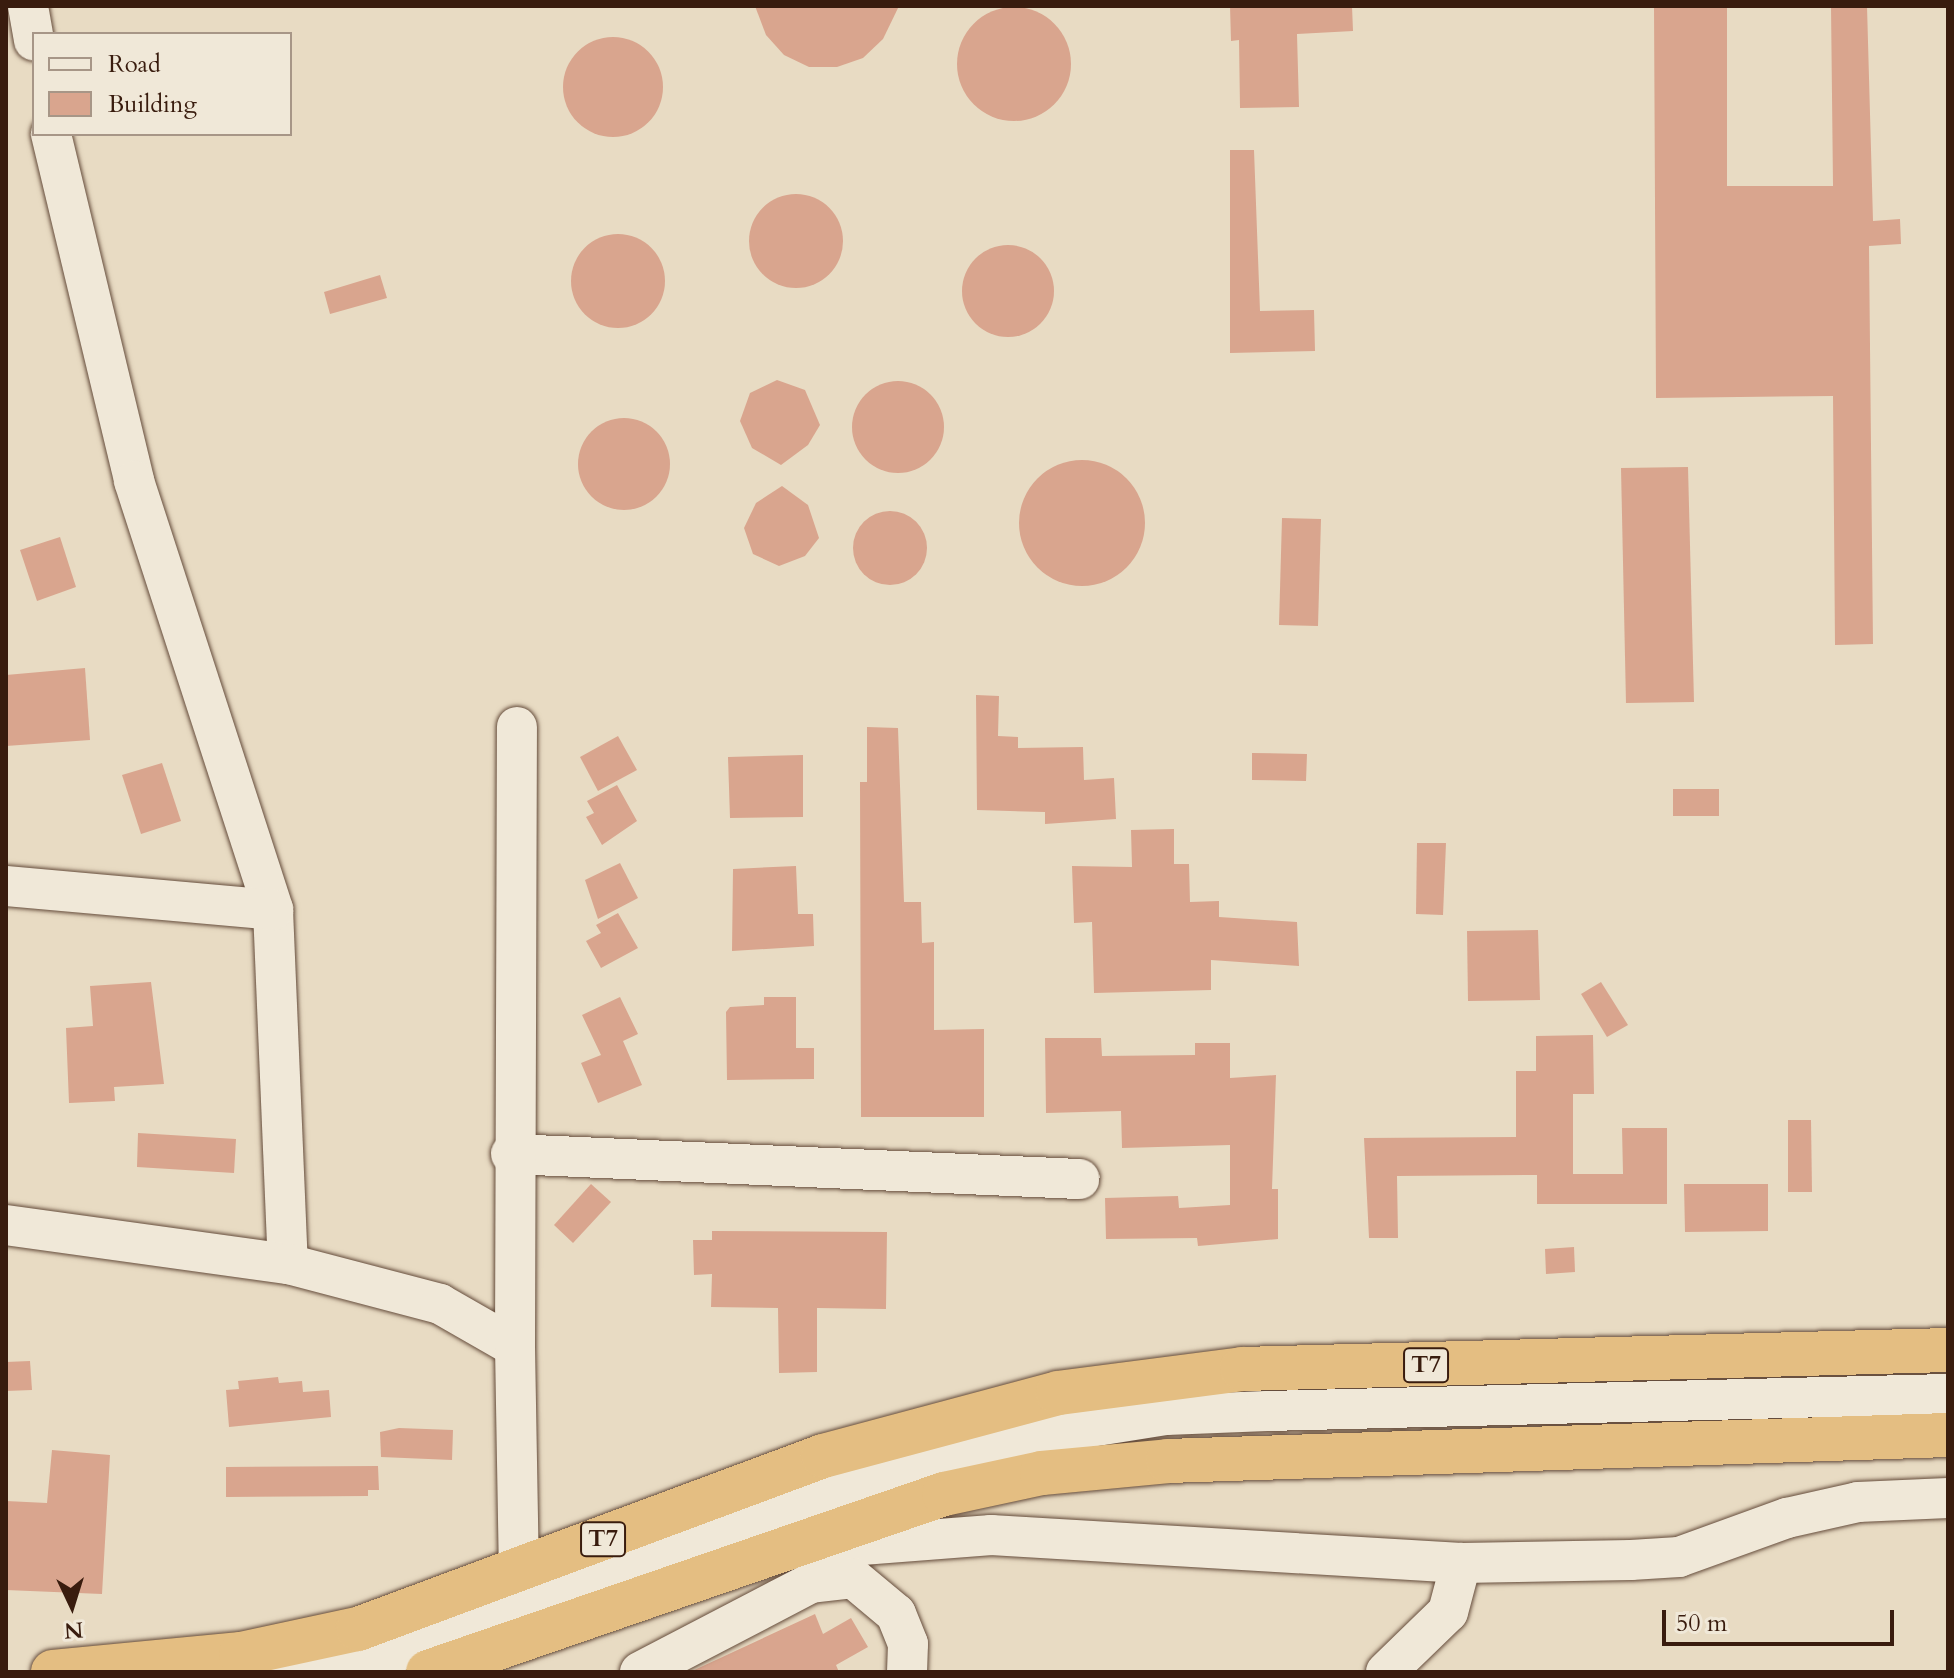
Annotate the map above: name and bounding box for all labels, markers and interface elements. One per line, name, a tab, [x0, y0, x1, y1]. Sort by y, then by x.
legend	[32, 32, 292, 136]
text: Road	[108, 48, 161, 81]
text: Building	[108, 88, 197, 121]
road number: T7	[1402, 1345, 1450, 1385]
road number: T7	[579, 1519, 627, 1559]
north arrow	[32, 1566, 112, 1646]
scale bar	[1666, 1594, 1898, 1644]
text: 50 m	[1676, 1607, 1727, 1640]
text: N	[63, 1614, 84, 1646]

